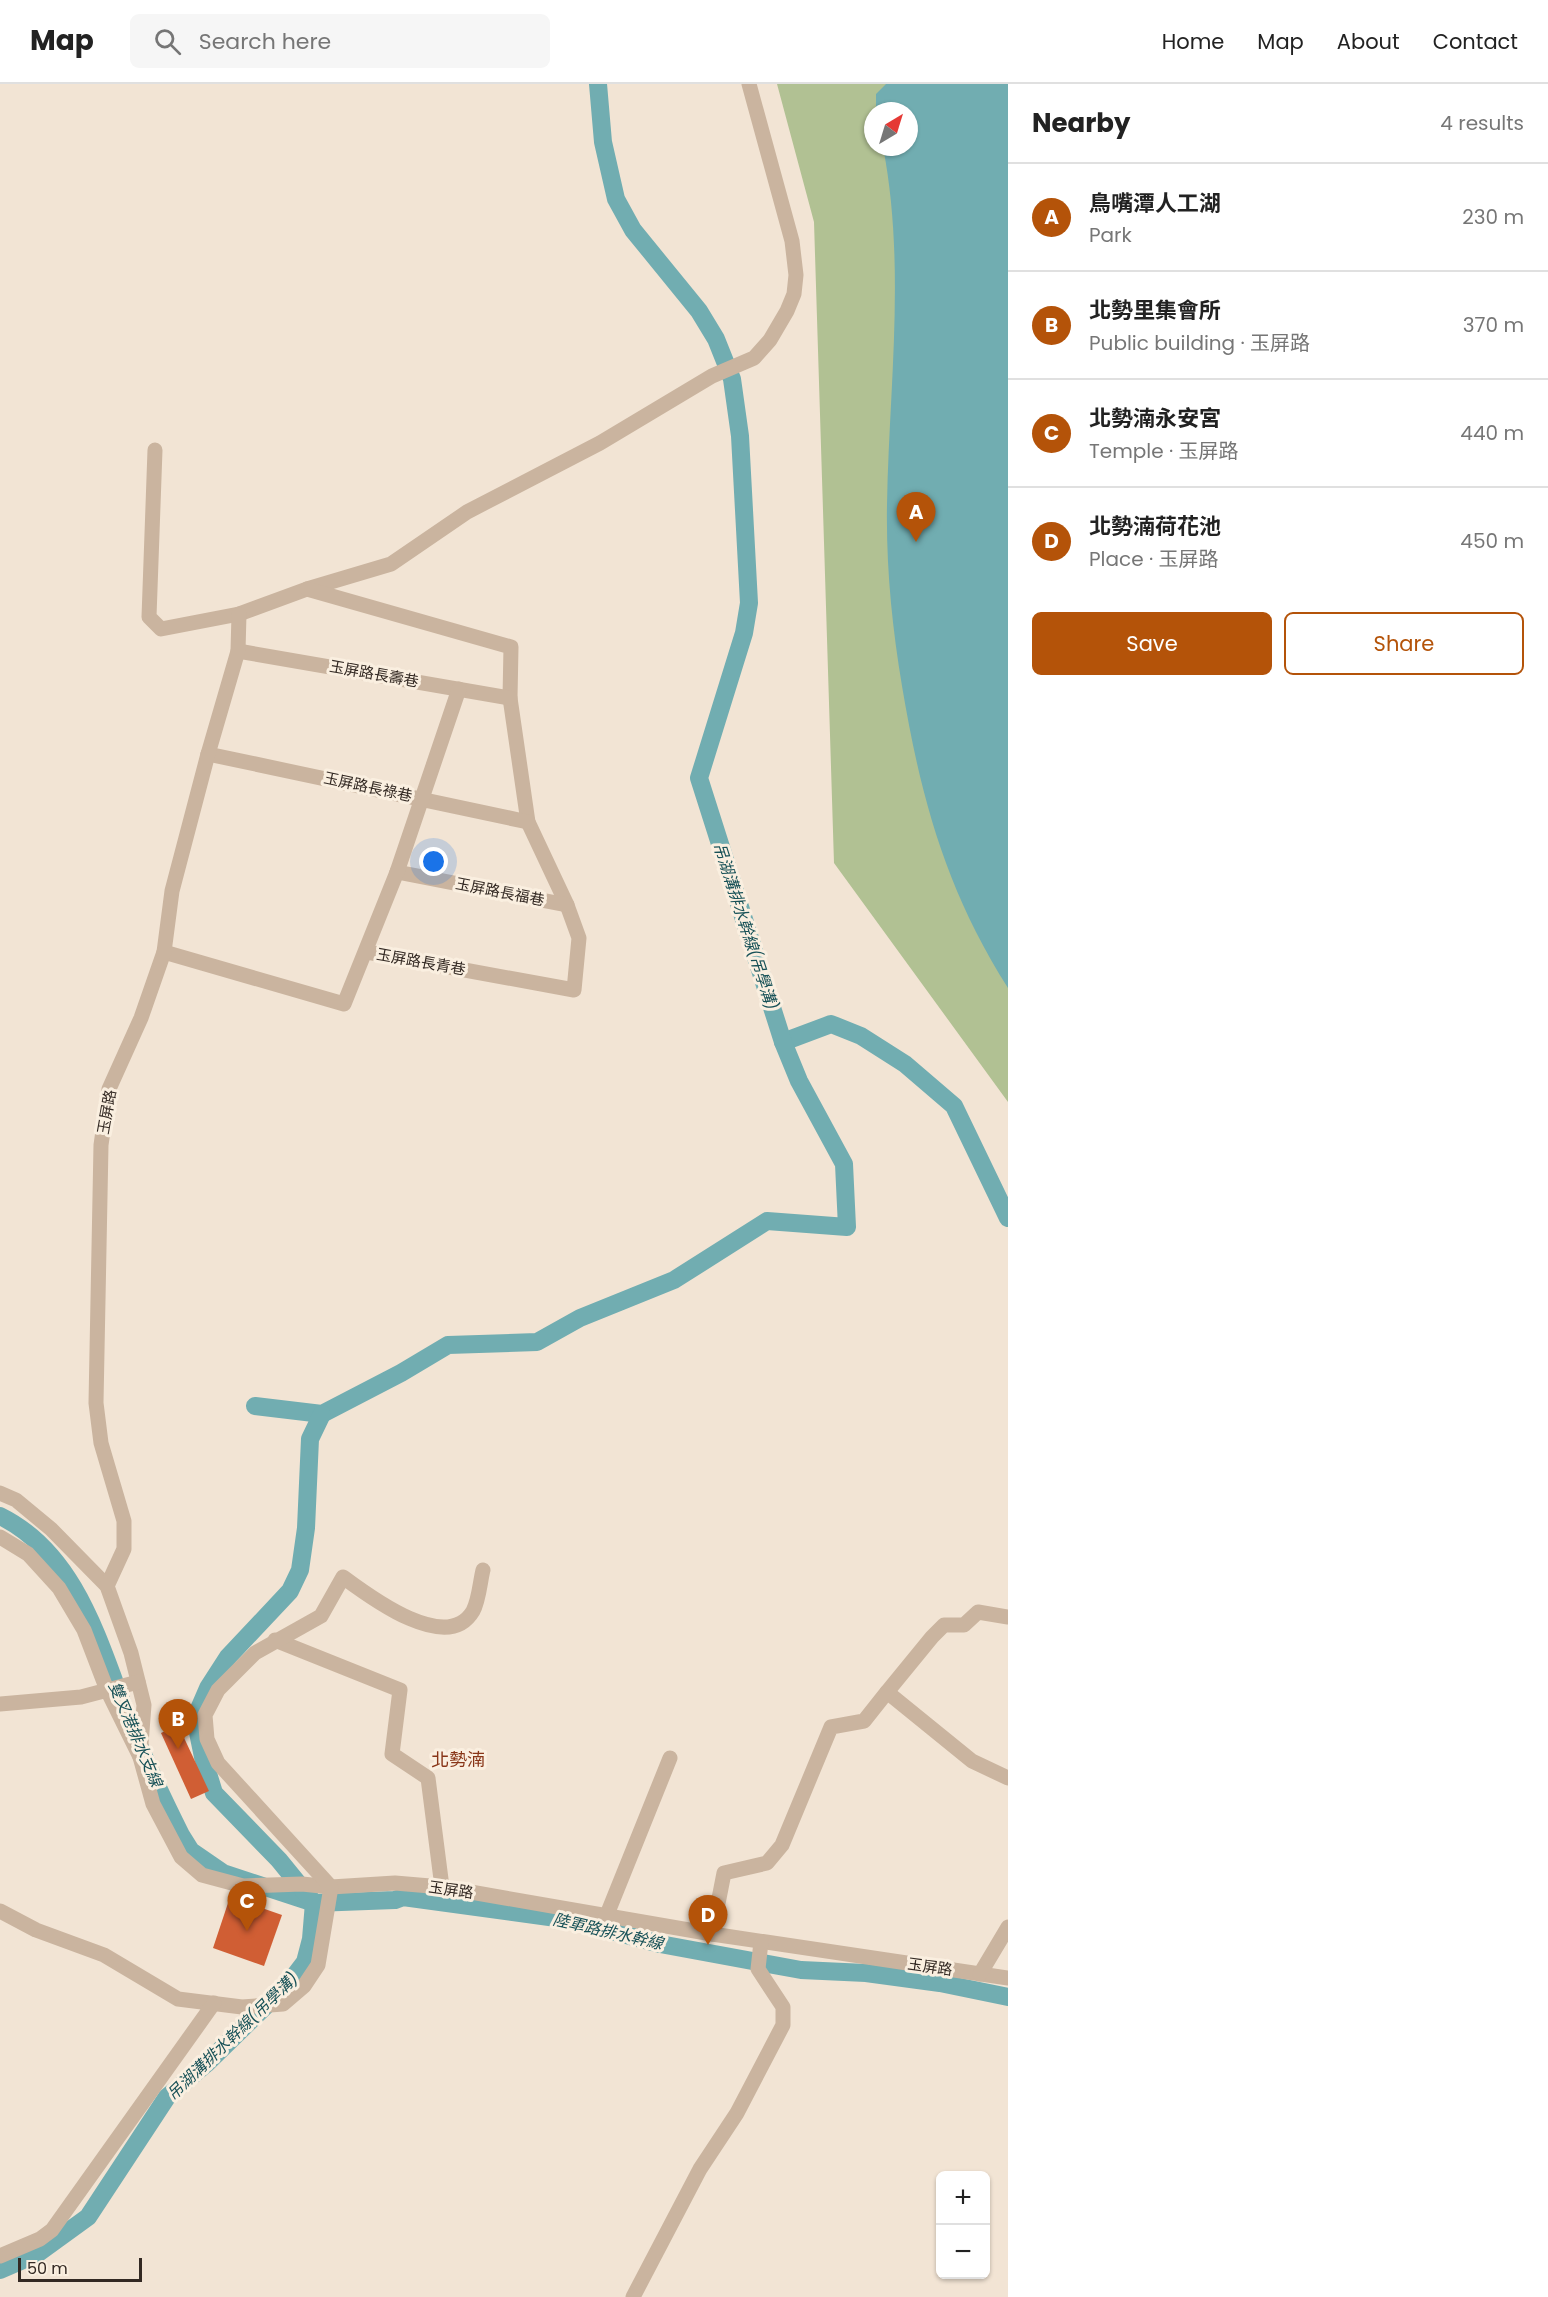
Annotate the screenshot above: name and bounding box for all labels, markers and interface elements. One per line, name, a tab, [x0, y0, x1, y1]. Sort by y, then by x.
search box	[130, 14, 550, 68]
text: Map	[30, 21, 94, 60]
icon: search	[151, 25, 184, 58]
text: Search here	[199, 26, 331, 57]
text: Home	[1162, 27, 1224, 56]
text: Map	[1257, 27, 1304, 56]
text: About	[1337, 27, 1400, 56]
text: Contact	[1433, 27, 1518, 56]
north arrow	[864, 102, 918, 156]
text: Nearby	[1032, 105, 1130, 141]
text: 4 results	[1440, 109, 1524, 137]
text: 鳥嘴潭人工湖	[1089, 188, 1221, 219]
text: A	[1044, 203, 1059, 231]
text: 230 m	[1462, 203, 1524, 231]
text: Park	[1089, 221, 1132, 249]
text: 北勢里集會所	[1089, 295, 1221, 326]
text: B	[1045, 311, 1058, 339]
text: 370 m	[1463, 311, 1524, 339]
text: Public building · 玉屏路	[1089, 329, 1310, 357]
text: 北勢湳永安宮	[1089, 403, 1221, 434]
text: C	[1044, 419, 1059, 447]
text: 440 m	[1460, 419, 1524, 447]
text: Temple · 玉屏路	[1089, 437, 1239, 465]
pin: A	[896, 492, 936, 542]
text: 北勢湳荷花池	[1089, 511, 1221, 542]
text: D	[1044, 527, 1059, 555]
text: 450 m	[1460, 527, 1524, 555]
text: Place · 玉屏路	[1089, 545, 1218, 573]
button: Save	[1032, 612, 1272, 675]
button: Share	[1284, 612, 1524, 675]
street label: 玉屏路長壽巷	[328, 655, 420, 692]
street label: 玉屏路長祿巷	[322, 767, 414, 806]
water label: 吊湖溝排水幹線(吊學溝)	[708, 840, 783, 1013]
your location	[419, 847, 448, 876]
street label: 玉屏路長福巷	[454, 873, 546, 910]
street label: 玉屏路長青巷	[375, 943, 467, 980]
street label: 玉屏路	[92, 1088, 121, 1136]
water label: 雙叉港排水支線	[103, 1678, 169, 1792]
pin: B	[158, 1700, 198, 1749]
district label: 北勢湳	[431, 1747, 485, 1772]
street label: 玉屏路	[427, 1876, 475, 1903]
pin: C	[228, 1882, 266, 1931]
pin: D	[688, 1896, 728, 1945]
water label: 陸軍路排水幹線	[551, 1908, 667, 1956]
street label: 玉屏路	[906, 1953, 954, 1980]
water label: 吊湖溝排水幹線(吊學溝)	[162, 1967, 303, 2105]
map controls	[936, 2171, 990, 2279]
button: +	[936, 2171, 990, 2225]
button: −	[936, 2225, 990, 2279]
scale bar	[18, 2255, 142, 2282]
text: 50 m	[27, 2257, 68, 2280]

